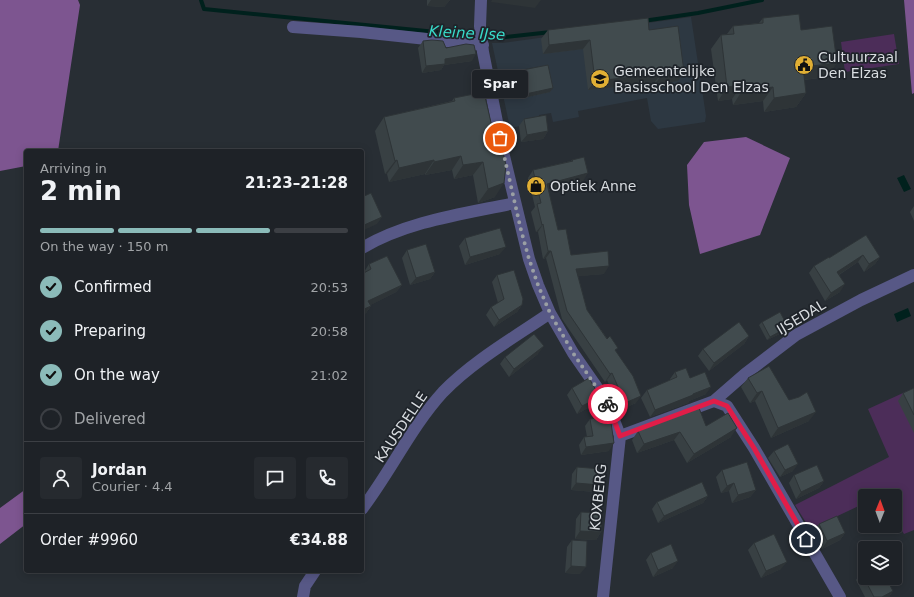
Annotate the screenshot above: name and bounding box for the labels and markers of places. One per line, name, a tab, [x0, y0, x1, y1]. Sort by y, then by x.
place label: Cultuurzaal Den Elzas	[818, 49, 898, 81]
public building icon: Cultuurzaal Den Elzas	[793, 54, 815, 76]
place label: Gemeentelijke Basisschool Den Elzas	[614, 63, 769, 95]
school or university icon: Gemeentelijke Basisschool Den Elzas	[589, 68, 611, 90]
callout: Spar	[472, 70, 528, 98]
pin	[483, 121, 517, 155]
shop icon: Optiek Anne	[525, 175, 547, 197]
place label: Optiek Anne	[550, 178, 636, 194]
pin	[789, 522, 823, 556]

